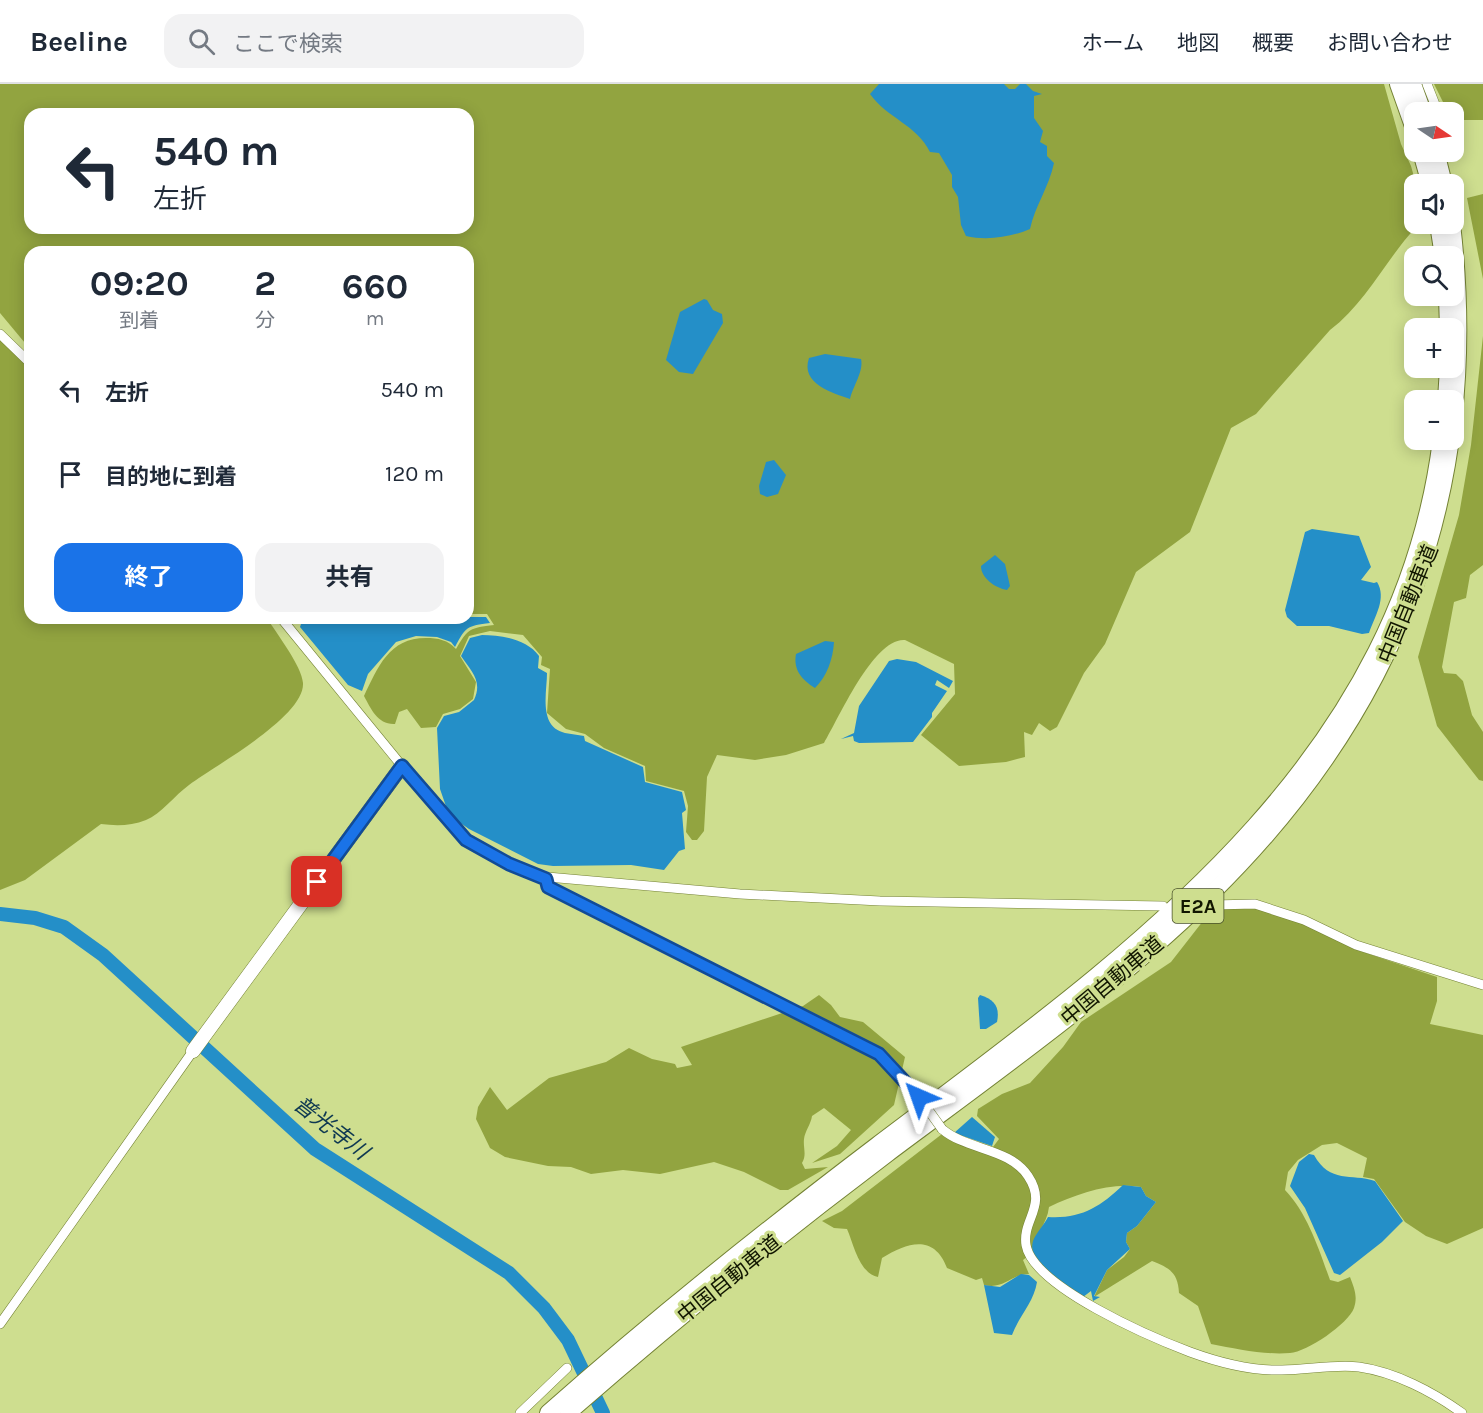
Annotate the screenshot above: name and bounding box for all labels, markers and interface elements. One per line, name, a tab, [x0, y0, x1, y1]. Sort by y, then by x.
search box	[164, 14, 584, 68]
text: Beeline	[30, 25, 128, 58]
icon: search	[185, 25, 218, 58]
text: ここで検索	[233, 31, 343, 57]
text: ホーム	[1082, 31, 1144, 55]
text: 地図	[1177, 31, 1219, 55]
text: 概要	[1252, 31, 1294, 55]
text: お問い合わせ	[1327, 31, 1453, 55]
north arrow	[1404, 102, 1464, 162]
map controls	[1404, 102, 1464, 450]
text: 540 m	[153, 126, 279, 176]
icon: left	[54, 132, 132, 210]
button: sound	[1404, 174, 1464, 234]
text: 左折	[153, 183, 207, 215]
button: search	[1404, 246, 1464, 306]
text: 09:20	[90, 262, 189, 304]
text: 2	[254, 262, 276, 304]
text: 660	[342, 265, 408, 307]
text: m	[366, 307, 384, 330]
text: 到着	[119, 309, 159, 332]
text: 分	[255, 309, 275, 332]
button: +	[1404, 318, 1464, 378]
icon: left	[54, 374, 87, 407]
text: 540 m	[380, 377, 444, 403]
text: 左折	[105, 380, 149, 406]
button: −	[1404, 390, 1464, 450]
icon: arrive	[54, 458, 87, 491]
text: 120 m	[385, 461, 444, 487]
text: 目的地に到着	[105, 464, 237, 490]
street label: 中国自動車道	[1373, 541, 1443, 667]
button: 終了	[54, 543, 243, 612]
button: 共有	[255, 543, 444, 612]
pin	[291, 856, 342, 907]
icon: arrive	[300, 865, 333, 898]
road number: E2A	[1172, 889, 1224, 923]
street label: 中国自動車道	[1056, 931, 1168, 1031]
position arrow	[887, 1065, 951, 1129]
water label: 普光寺川	[288, 1091, 375, 1167]
street label: 中国自動車道	[672, 1230, 786, 1328]

